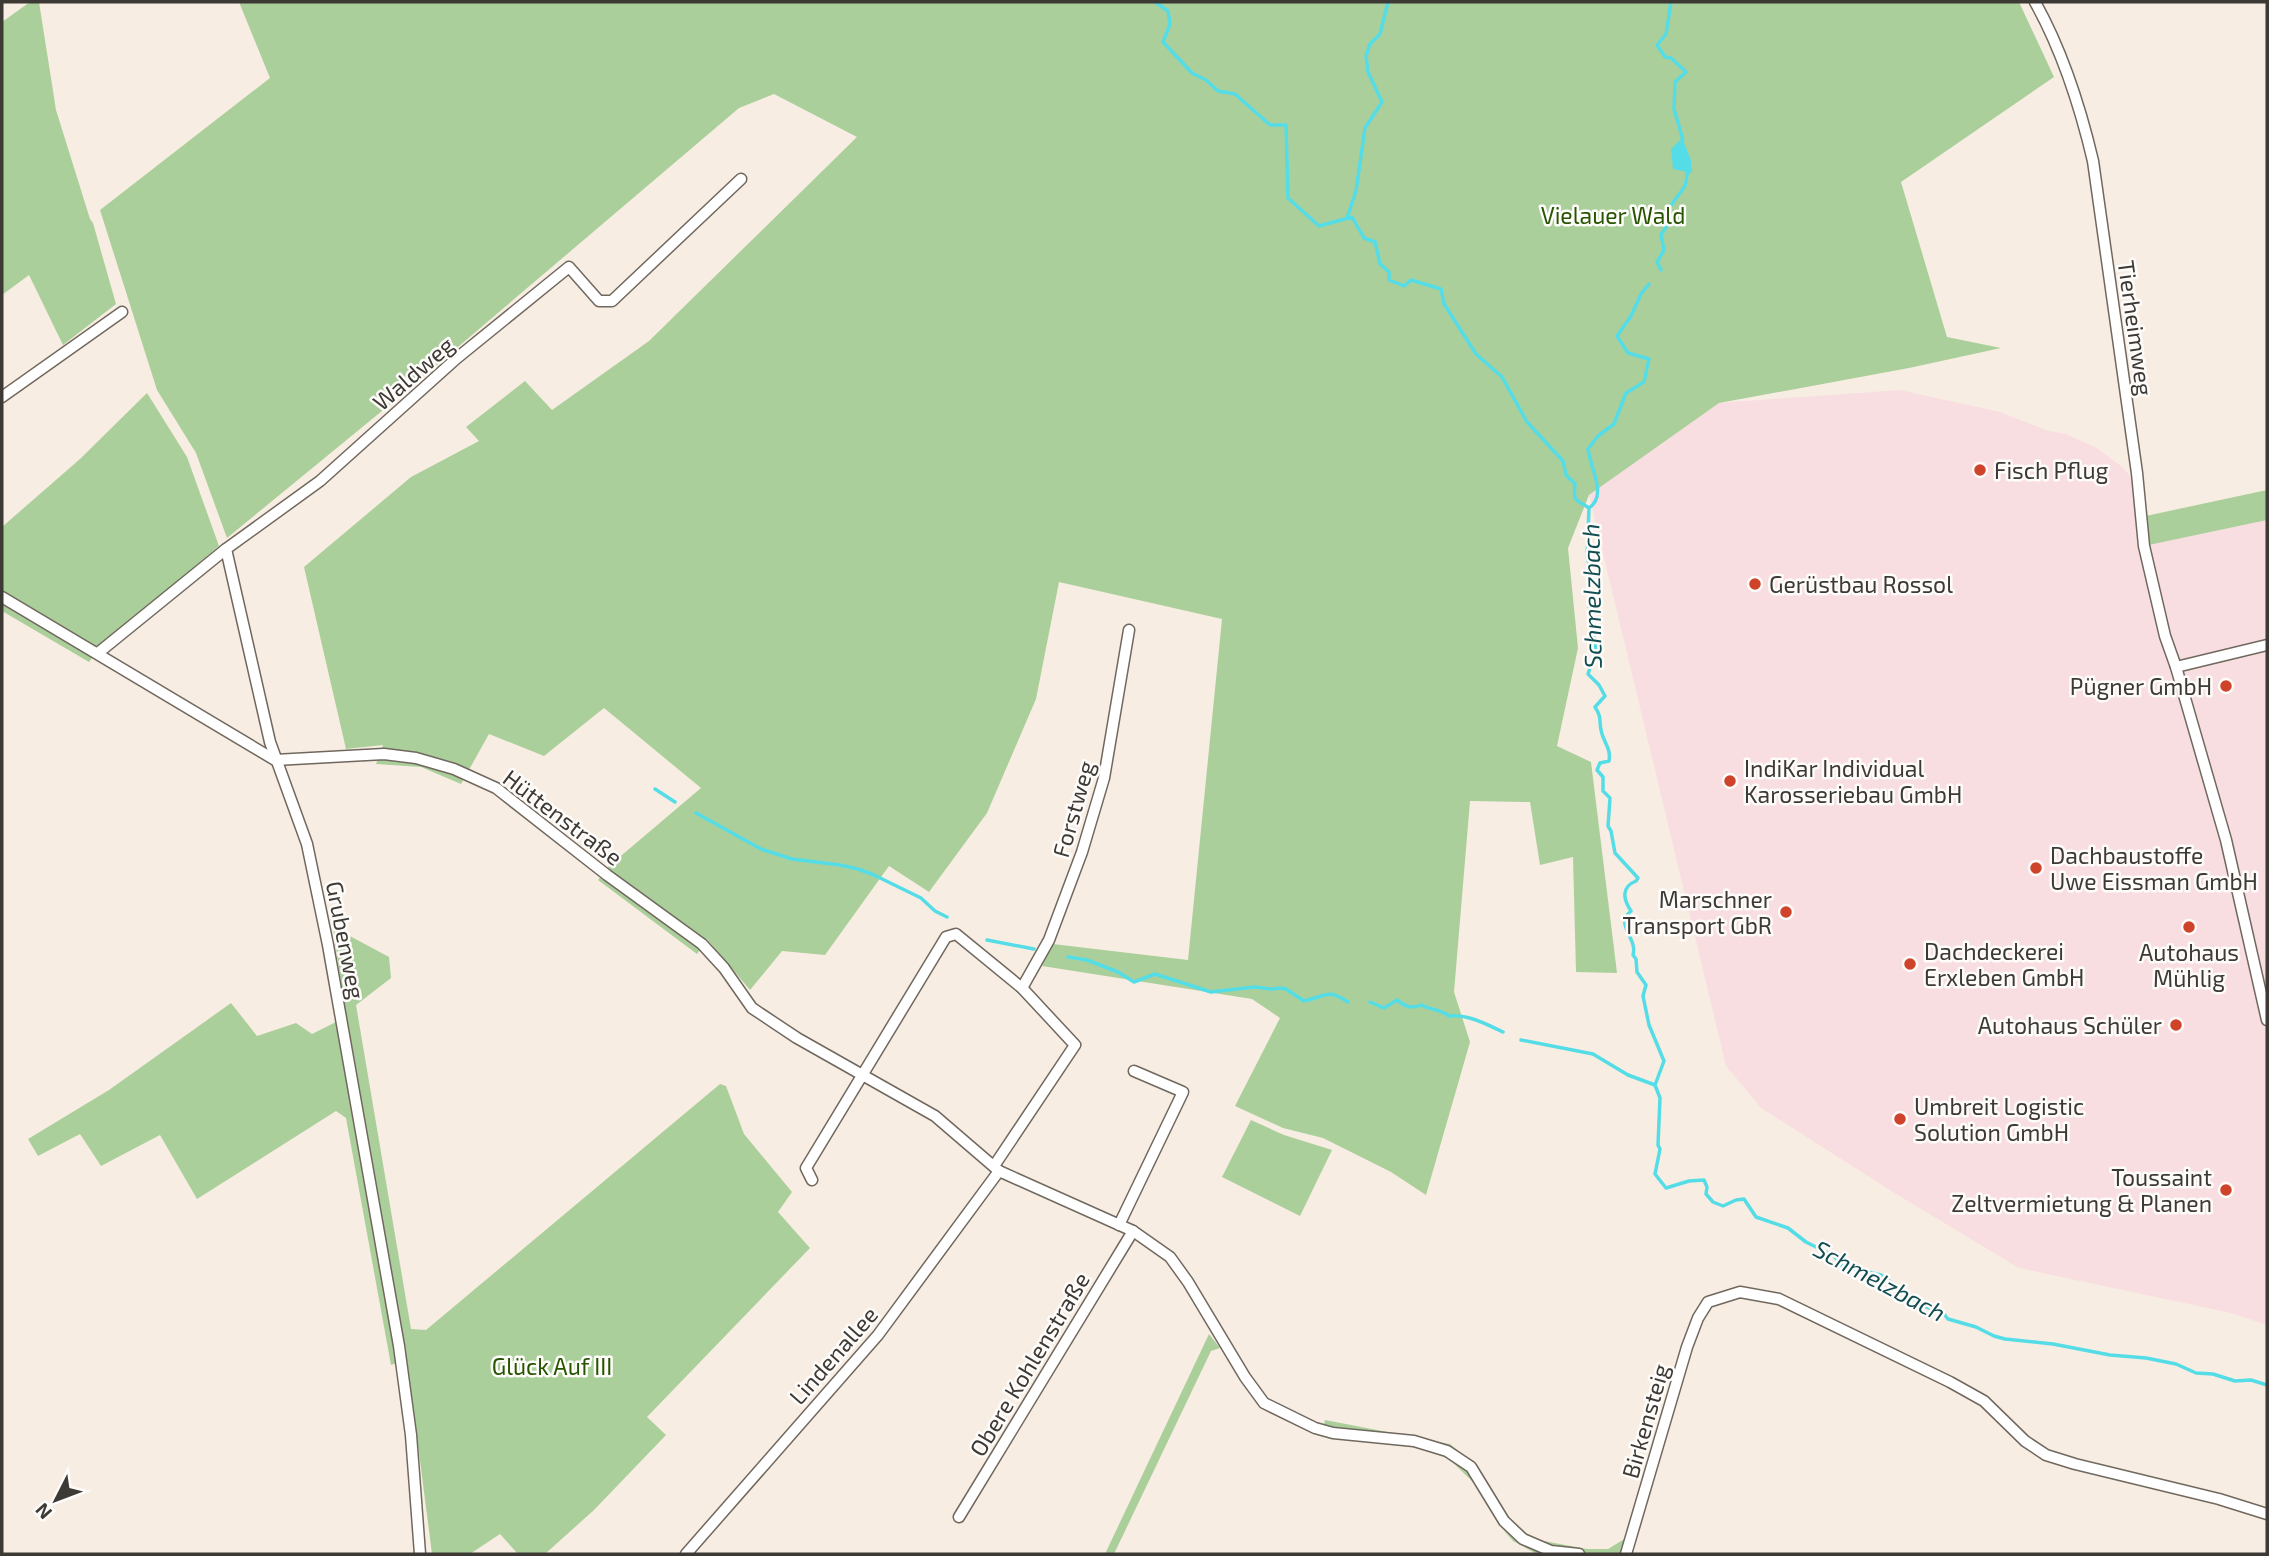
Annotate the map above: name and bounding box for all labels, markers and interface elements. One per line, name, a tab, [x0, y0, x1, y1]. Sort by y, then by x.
park label: Vielauer Wald	[1541, 201, 1685, 229]
street label: Tierheimweg	[2113, 259, 2159, 398]
street label: Waldweg	[367, 330, 459, 416]
place label: Fisch Pflug	[1994, 456, 2109, 484]
marker: Fisch Pflug	[1972, 462, 1988, 478]
water label: Schmelzbach	[1575, 523, 1607, 669]
place label: Gerüstbau Rossol	[1769, 570, 1953, 598]
marker: Gerüstbau Rossol	[1747, 576, 1763, 592]
place label: Pügner GmbH	[2070, 672, 2212, 700]
marker: Pügner GmbH	[2218, 678, 2234, 694]
place label: IndiKar Individual Karosseriebau GmbH	[1744, 754, 1962, 808]
street label: Forstweg	[1046, 757, 1100, 860]
street label: Hüttenstraße	[498, 763, 628, 871]
marker: IndiKar Individual Karosseriebau GmbH	[1722, 773, 1738, 789]
place label: Dachbaustoffe Uwe Eissman GmbH	[2050, 841, 2258, 895]
marker: Dachbaustoffe Uwe Eissman GmbH	[2028, 860, 2044, 876]
street label: Grubenweg	[321, 879, 371, 1002]
place label: Marschner Transport GbR	[1623, 885, 1772, 939]
marker: Marschner Transport GbR	[1778, 904, 1794, 920]
marker: Autohaus Mühlig	[2181, 919, 2197, 935]
place label: Dachdeckerei Erxleben GmbH	[1924, 937, 2084, 991]
place label: Autohaus Mühlig	[2139, 938, 2239, 992]
marker: Dachdeckerei Erxleben GmbH	[1902, 956, 1918, 972]
place label: Autohaus Schüler	[1978, 1011, 2162, 1039]
marker: Autohaus Schüler	[2168, 1017, 2184, 1033]
place label: Umbreit Logistic Solution GmbH	[1914, 1092, 2084, 1146]
marker: Umbreit Logistic Solution GmbH	[1892, 1111, 1908, 1127]
place label: Toussaint Zeltvermietung & Planen	[1951, 1163, 2212, 1217]
marker: Toussaint Zeltvermietung & Planen	[2218, 1182, 2234, 1198]
water label: Schmelzbach	[1809, 1233, 1951, 1327]
street label: Obere Kohlenstraße	[963, 1267, 1095, 1461]
street label: Lindenallee	[783, 1300, 883, 1410]
park label: Glück Auf III	[492, 1352, 612, 1380]
street label: Birkensteig	[1615, 1360, 1675, 1481]
north arrow	[21, 1465, 91, 1535]
text: N	[30, 1499, 56, 1525]

